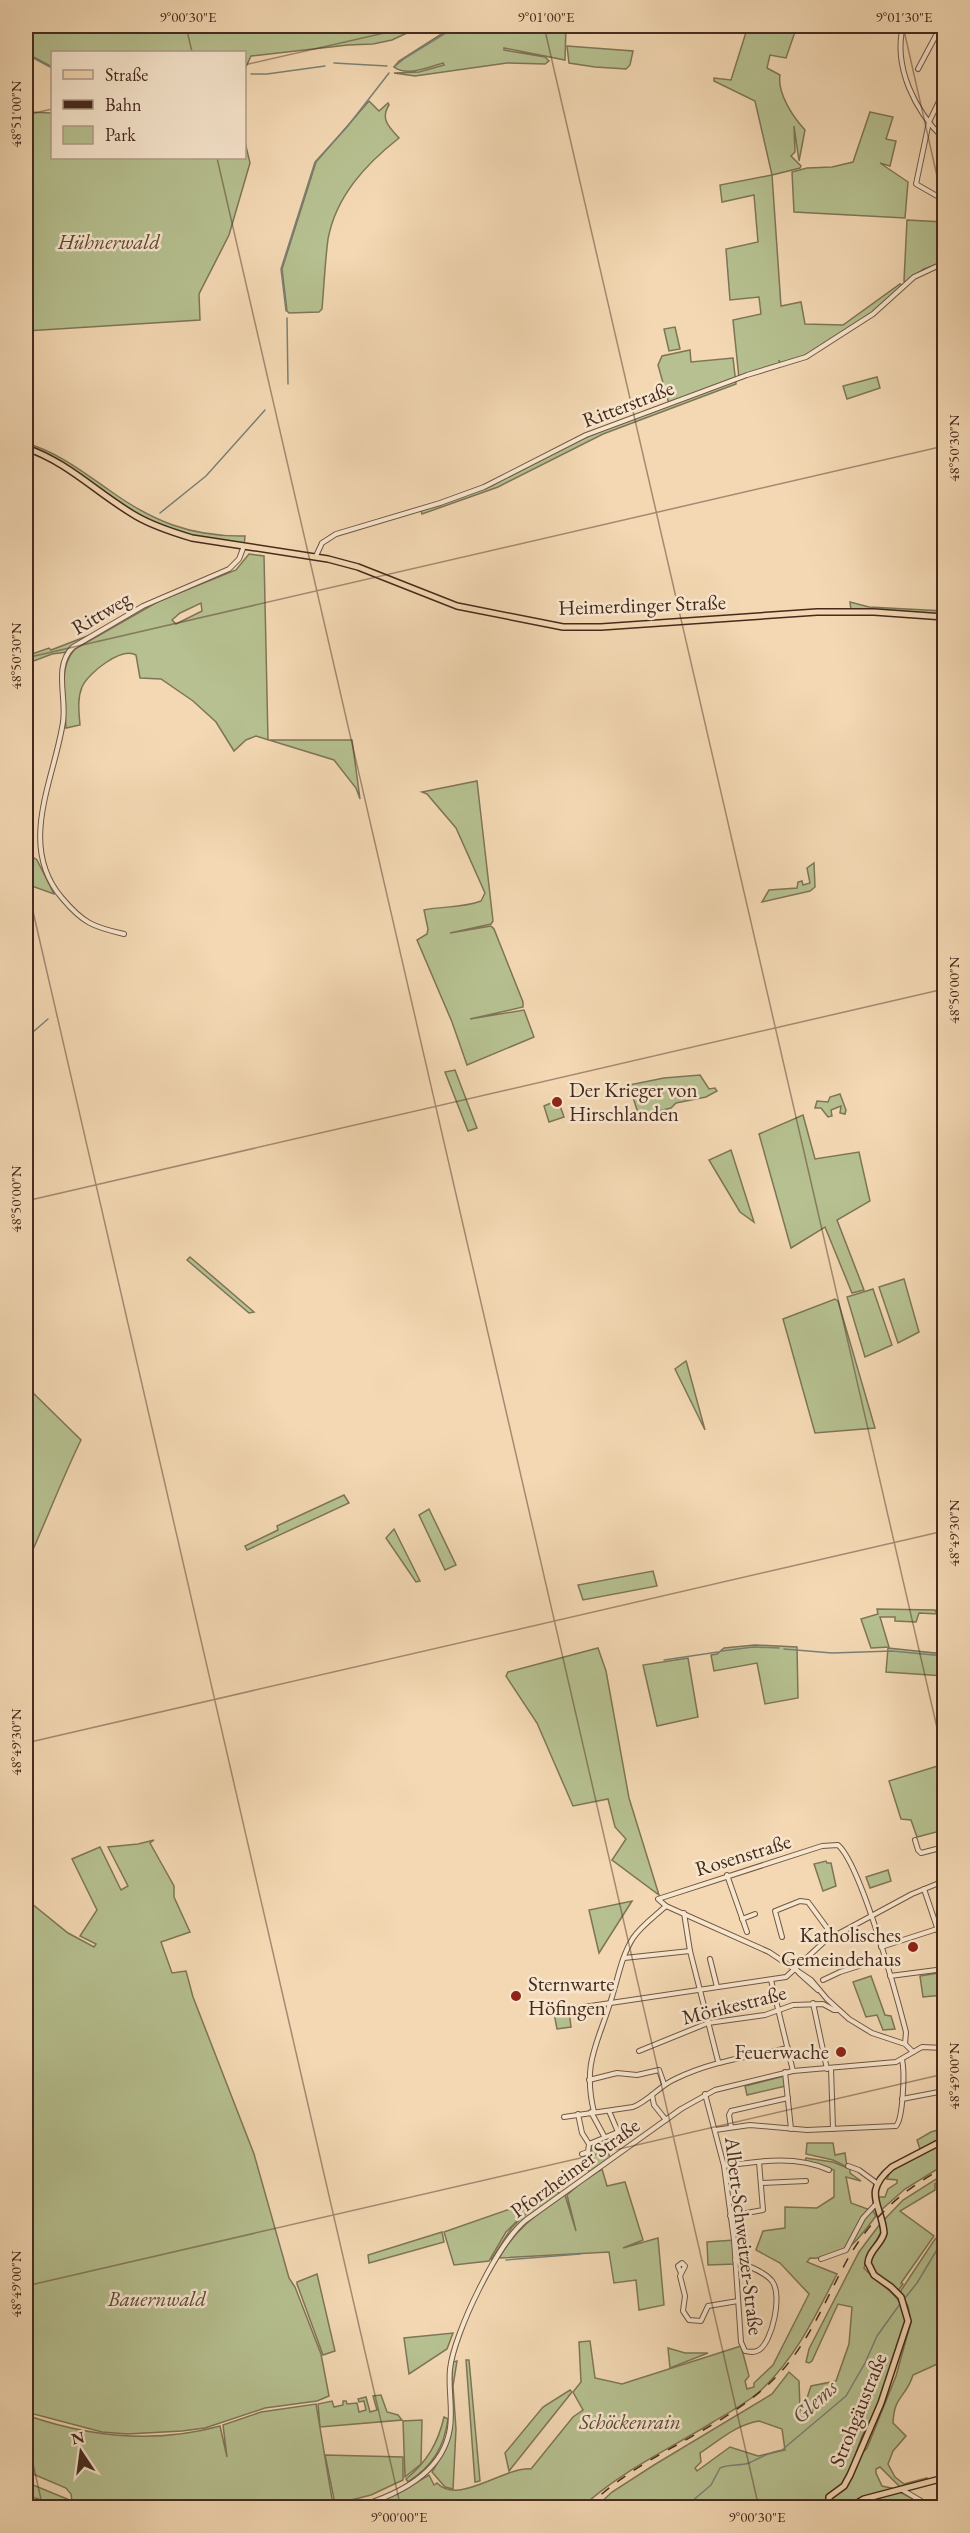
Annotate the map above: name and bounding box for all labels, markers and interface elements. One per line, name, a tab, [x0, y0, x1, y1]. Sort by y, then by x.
text: 9°00'30"E	[160, 7, 217, 26]
text: 9°01'00"E	[518, 7, 575, 26]
text: 9°01'30"E	[876, 7, 933, 26]
legend	[51, 51, 246, 159]
text: Straße	[105, 63, 148, 86]
text: 48°51'00"N	[6, 80, 25, 148]
text: Bahn	[105, 93, 142, 116]
text: Park	[105, 123, 136, 146]
park label: Hühnerwald	[57, 228, 160, 255]
street label: Ritterstraße	[578, 374, 677, 433]
text: 48°50'30"N	[944, 414, 963, 482]
street label: Rittweg	[66, 584, 136, 641]
street label: Heimerdinger Straße	[558, 588, 726, 621]
text: 48°50'30"N	[6, 622, 25, 690]
text: 48°50'00"N	[944, 956, 963, 1024]
place label: Der Krieger von Hirschlanden	[569, 1076, 698, 1127]
marker: Der Krieger von Hirschlanden	[550, 1095, 564, 1109]
text: 48°50'00"N	[6, 1165, 25, 1233]
text: 48°49'30"N	[944, 1499, 963, 1567]
text: 48°49'30"N	[6, 1708, 25, 1776]
street label: Rosenstraße	[692, 1827, 794, 1882]
place label: Katholisches Gemeindehaus	[781, 1921, 901, 1972]
marker: Katholisches Gemeindehaus	[906, 1940, 920, 1954]
place label: Sternwarte Höfingen	[528, 1970, 614, 2021]
street label: Mörikestraße	[679, 1979, 789, 2031]
marker: Sternwarte Höfingen	[509, 1989, 523, 2003]
place label: Feuerwache	[734, 2038, 829, 2065]
text: 48°49'00"N	[944, 2042, 963, 2110]
marker: Feuerwache	[834, 2045, 848, 2059]
street label: Pforzheimer Straße	[505, 2112, 645, 2224]
street label: Albert-Schweitzer-Straße	[719, 2134, 770, 2337]
text: 48°49'00"N	[6, 2250, 25, 2318]
park label: Bauernwald	[107, 2285, 206, 2312]
street label: Strohgäustraße	[822, 2349, 893, 2471]
water label: Glems	[785, 2372, 844, 2430]
park label: Schöckenrain	[578, 2408, 681, 2435]
north arrow	[51, 2422, 111, 2482]
text: N	[69, 2426, 86, 2450]
text: 9°00'00"E	[371, 2507, 428, 2526]
text: 9°00'30"E	[729, 2507, 786, 2526]

